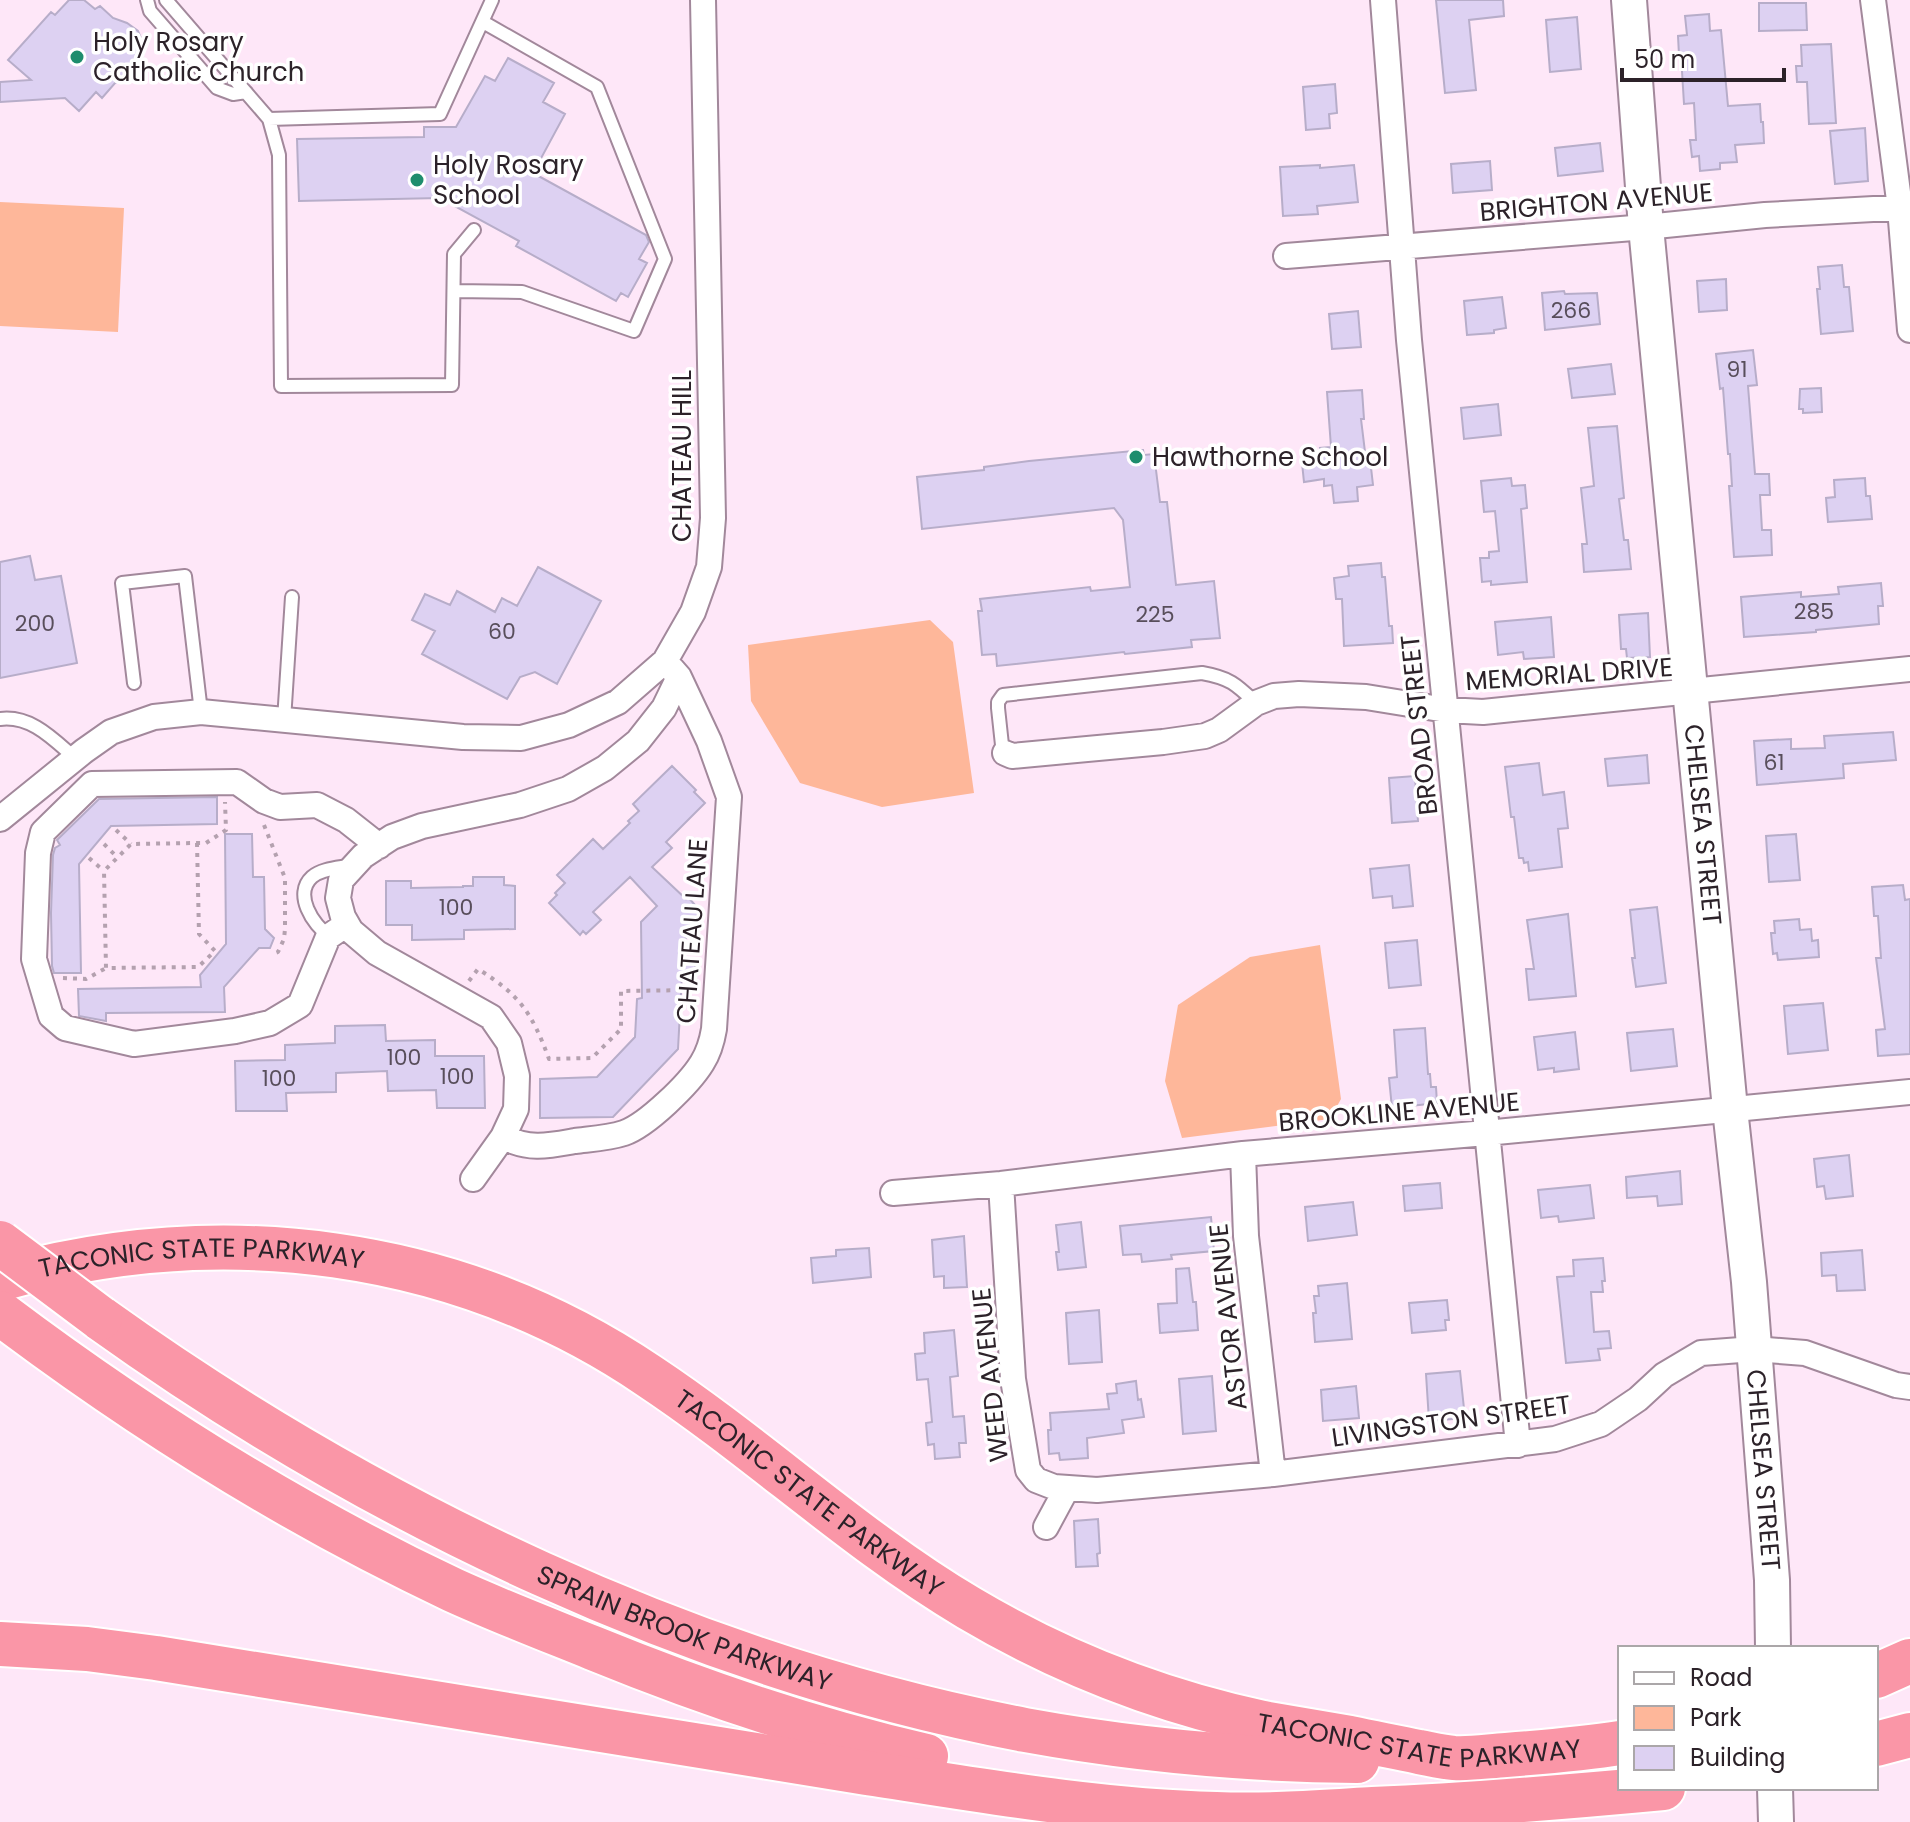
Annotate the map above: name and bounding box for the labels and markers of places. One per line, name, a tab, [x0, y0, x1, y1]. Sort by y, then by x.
place label: Holy Rosary Catholic Church	[93, 24, 304, 90]
marker: Holy Rosary Catholic Church	[68, 48, 86, 66]
place label: Holy Rosary School	[433, 147, 584, 213]
marker: Holy Rosary School	[408, 171, 426, 189]
place label: Hawthorne School	[1152, 439, 1388, 475]
marker: Hawthorne School	[1127, 448, 1145, 466]

